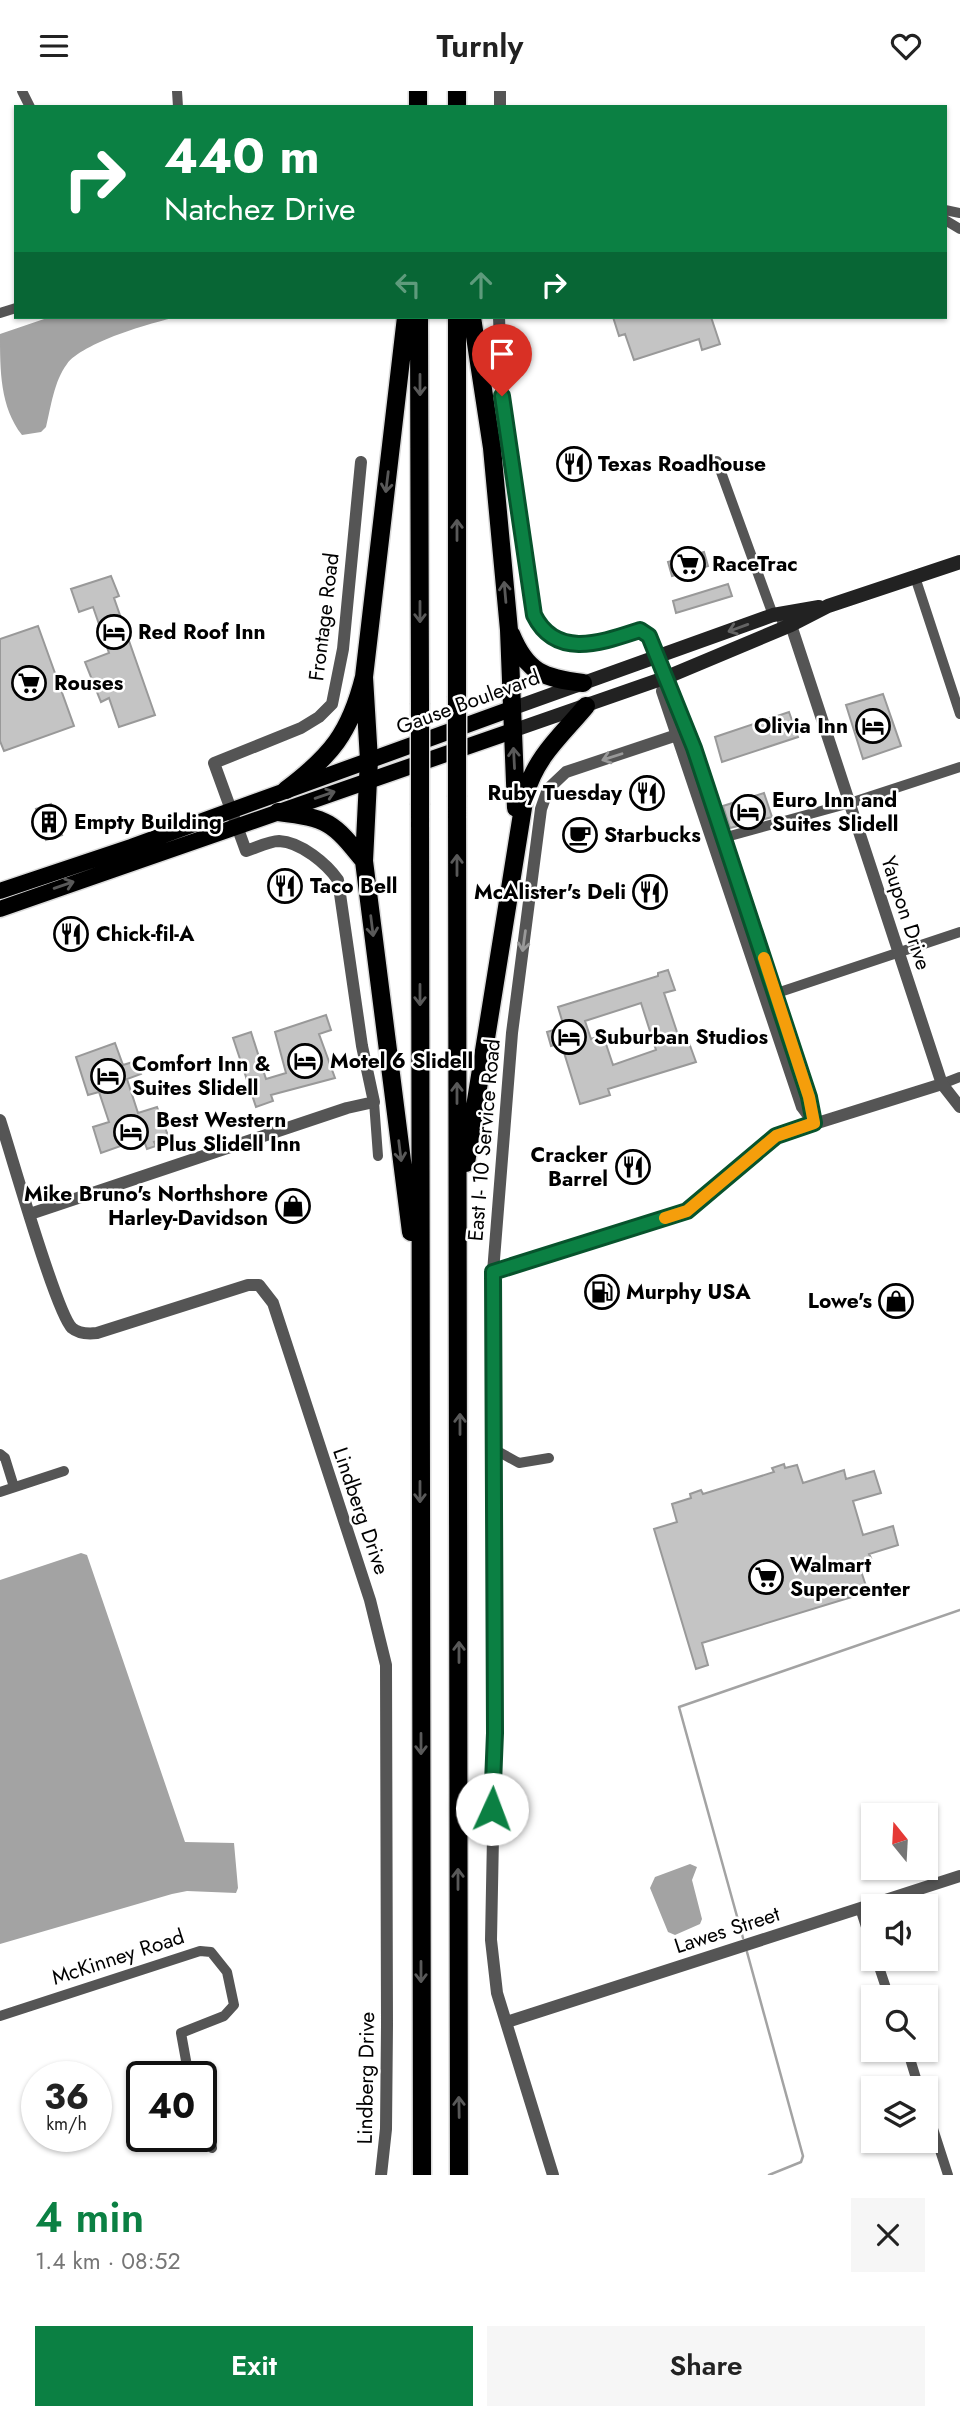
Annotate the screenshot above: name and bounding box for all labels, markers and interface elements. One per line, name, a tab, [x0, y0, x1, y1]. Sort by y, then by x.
text: Turnly	[437, 23, 523, 69]
icon: menu	[35, 27, 73, 65]
icon: heart	[887, 27, 925, 65]
text: 440 m	[164, 121, 320, 191]
icon: right	[49, 133, 140, 224]
text: Natchez Drive	[164, 186, 355, 232]
icon: left	[389, 266, 427, 304]
icon: ahead	[462, 266, 500, 304]
icon: right	[535, 266, 573, 304]
pin	[472, 324, 532, 396]
icon: arrive	[483, 335, 521, 373]
one-way arrow	[413, 373, 427, 396]
restaurant icon: Texas Roadhouse	[555, 445, 593, 483]
place label: Texas Roadhouse	[598, 449, 766, 479]
one-way arrow	[380, 470, 393, 493]
one-way arrow	[450, 518, 464, 541]
supermarket icon: RaceTrac	[669, 545, 707, 583]
place label: RaceTrac	[712, 549, 798, 579]
street label: Frontage Road	[301, 551, 347, 683]
one-way arrow	[499, 581, 512, 604]
one-way arrow	[413, 601, 427, 624]
hotel icon: Red Roof Inn	[95, 613, 133, 651]
place label: Red Roof Inn	[138, 617, 266, 647]
one-way arrow	[727, 623, 749, 635]
street label: Gause Boulevard	[392, 662, 544, 742]
supermarket icon: Rouses	[10, 664, 48, 702]
place label: Rouses	[54, 668, 124, 698]
hotel icon: Olivia Inn	[854, 707, 892, 745]
place label: Olivia Inn	[754, 711, 848, 741]
one-way arrow	[507, 747, 520, 770]
one-way arrow	[601, 751, 623, 764]
restaurant icon: Ruby Tuesday	[628, 774, 666, 812]
place label: Ruby Tuesday	[488, 778, 623, 808]
place label: Euro Inn and Suites Slidell	[772, 785, 899, 839]
one-way arrow	[314, 788, 336, 800]
hotel icon: Euro Inn and Suites Slidell	[729, 793, 767, 831]
building icon: Empty Building	[30, 803, 68, 841]
place label: Empty Building	[74, 807, 222, 837]
cafe icon: Starbucks	[561, 816, 599, 854]
place label: Starbucks	[604, 820, 701, 850]
street label: Yaupon Drive	[873, 852, 939, 974]
one-way arrow	[450, 854, 464, 877]
restaurant icon: Taco Bell	[266, 867, 304, 905]
place label: Taco Bell	[310, 871, 397, 901]
restaurant icon: McAlister's Deli	[631, 873, 669, 911]
place label: McAlister's Deli	[474, 877, 626, 907]
one-way arrow	[53, 878, 75, 891]
one-way arrow	[366, 914, 379, 936]
restaurant icon: Chick-fil-A	[52, 915, 90, 953]
place label: Chick-fil-A	[96, 919, 195, 949]
one-way arrow	[518, 929, 531, 952]
one-way arrow	[413, 984, 427, 1007]
hotel icon: Suburban Studios	[550, 1018, 588, 1056]
place label: Suburban Studios	[594, 1022, 769, 1052]
street label: East I- 10 Service Road	[460, 1038, 508, 1242]
hotel icon: Motel 6 Slidell	[286, 1042, 324, 1080]
place label: Motel 6 Slidell	[330, 1046, 473, 1076]
place label: Comfort Inn & Suites Slidell	[132, 1049, 271, 1103]
hotel icon: Comfort Inn & Suites Slidell	[89, 1057, 127, 1095]
one-way arrow	[450, 1082, 464, 1105]
place label: Best Western Plus Slidell Inn	[156, 1105, 301, 1159]
hotel icon: Best Western Plus Slidell Inn	[112, 1113, 150, 1151]
one-way arrow	[394, 1140, 407, 1162]
place label: Cracker Barrel	[530, 1140, 608, 1194]
restaurant icon: Cracker Barrel	[614, 1148, 652, 1186]
place label: Mike Bruno's Northshore Harley-Davidson	[24, 1179, 268, 1233]
shop icon: Mike Bruno's Northshore Harley-Davidson	[274, 1187, 312, 1225]
fuel station icon: Murphy USA	[583, 1273, 621, 1311]
place label: Murphy USA	[626, 1277, 751, 1307]
shop icon: Lowe's	[877, 1282, 915, 1320]
place label: Lowe's	[808, 1286, 872, 1316]
one-way arrow	[453, 1413, 467, 1436]
street label: Lindberg Drive	[325, 1443, 397, 1579]
one-way arrow	[413, 1481, 427, 1504]
place label: Walmart Supercenter	[790, 1550, 911, 1604]
supermarket icon: Walmart Supercenter	[747, 1558, 785, 1596]
one-way arrow	[452, 1641, 466, 1664]
one-way arrow	[414, 1733, 428, 1756]
position arrow	[455, 1772, 529, 1846]
north arrow	[861, 1803, 938, 1879]
map controls	[861, 1803, 938, 2153]
one-way arrow	[451, 1868, 465, 1891]
button: sound	[861, 1894, 938, 1971]
street label: Lawes Street	[670, 1899, 784, 1961]
street label: McKinney Road	[48, 1921, 188, 1993]
one-way arrow	[414, 1960, 428, 1983]
button: search	[861, 1985, 938, 2062]
street label: Lindberg Drive	[350, 2011, 382, 2145]
speed limit sign: 40	[126, 2061, 217, 2152]
text: 36	[44, 2072, 89, 2122]
button: layers	[861, 2076, 938, 2153]
one-way arrow	[452, 2096, 465, 2119]
text: km/h	[46, 2111, 87, 2137]
text: 4 min	[35, 2187, 144, 2248]
button: close	[851, 2198, 925, 2272]
text: 1.4 km · 08:52	[35, 2244, 181, 2278]
button: Exit	[35, 2326, 473, 2406]
button: Share	[487, 2326, 925, 2406]

